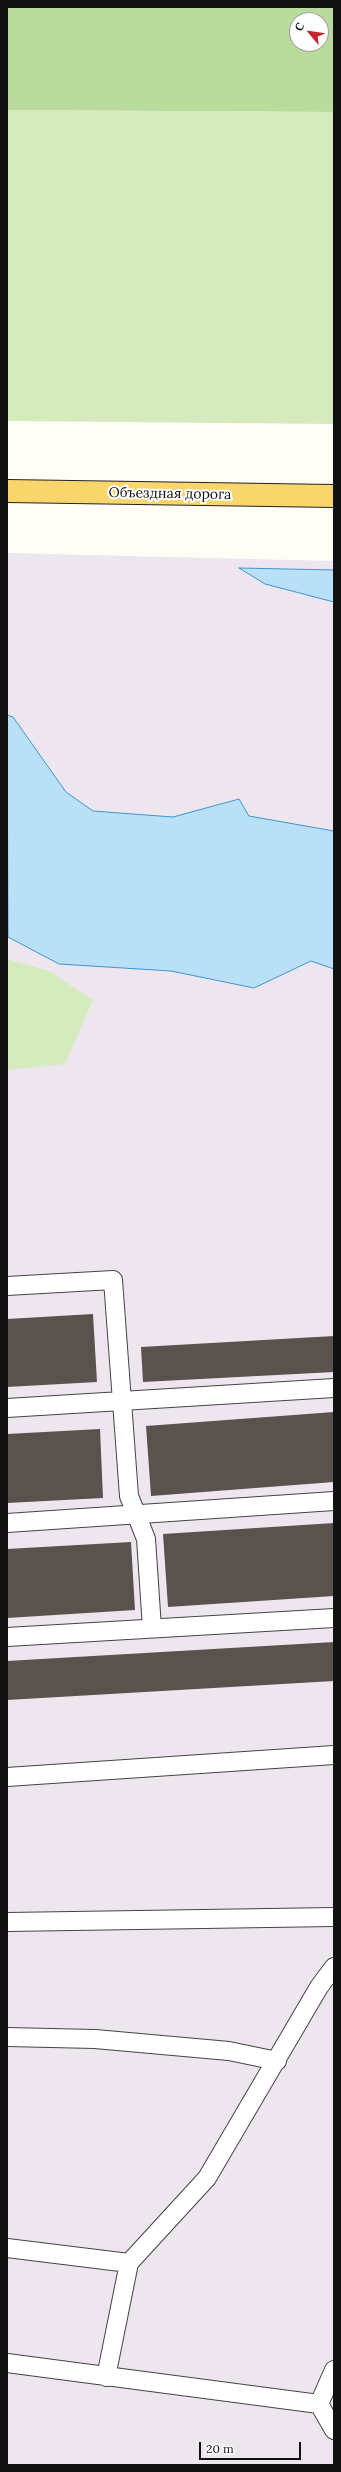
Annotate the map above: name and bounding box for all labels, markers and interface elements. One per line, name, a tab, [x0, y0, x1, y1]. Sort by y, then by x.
north arrow	[289, 12, 329, 52]
text: С	[291, 20, 307, 33]
street label: Объездная дорога	[108, 485, 232, 503]
scale bar	[201, 2434, 303, 2460]
text: 20 m	[206, 2441, 234, 2456]

